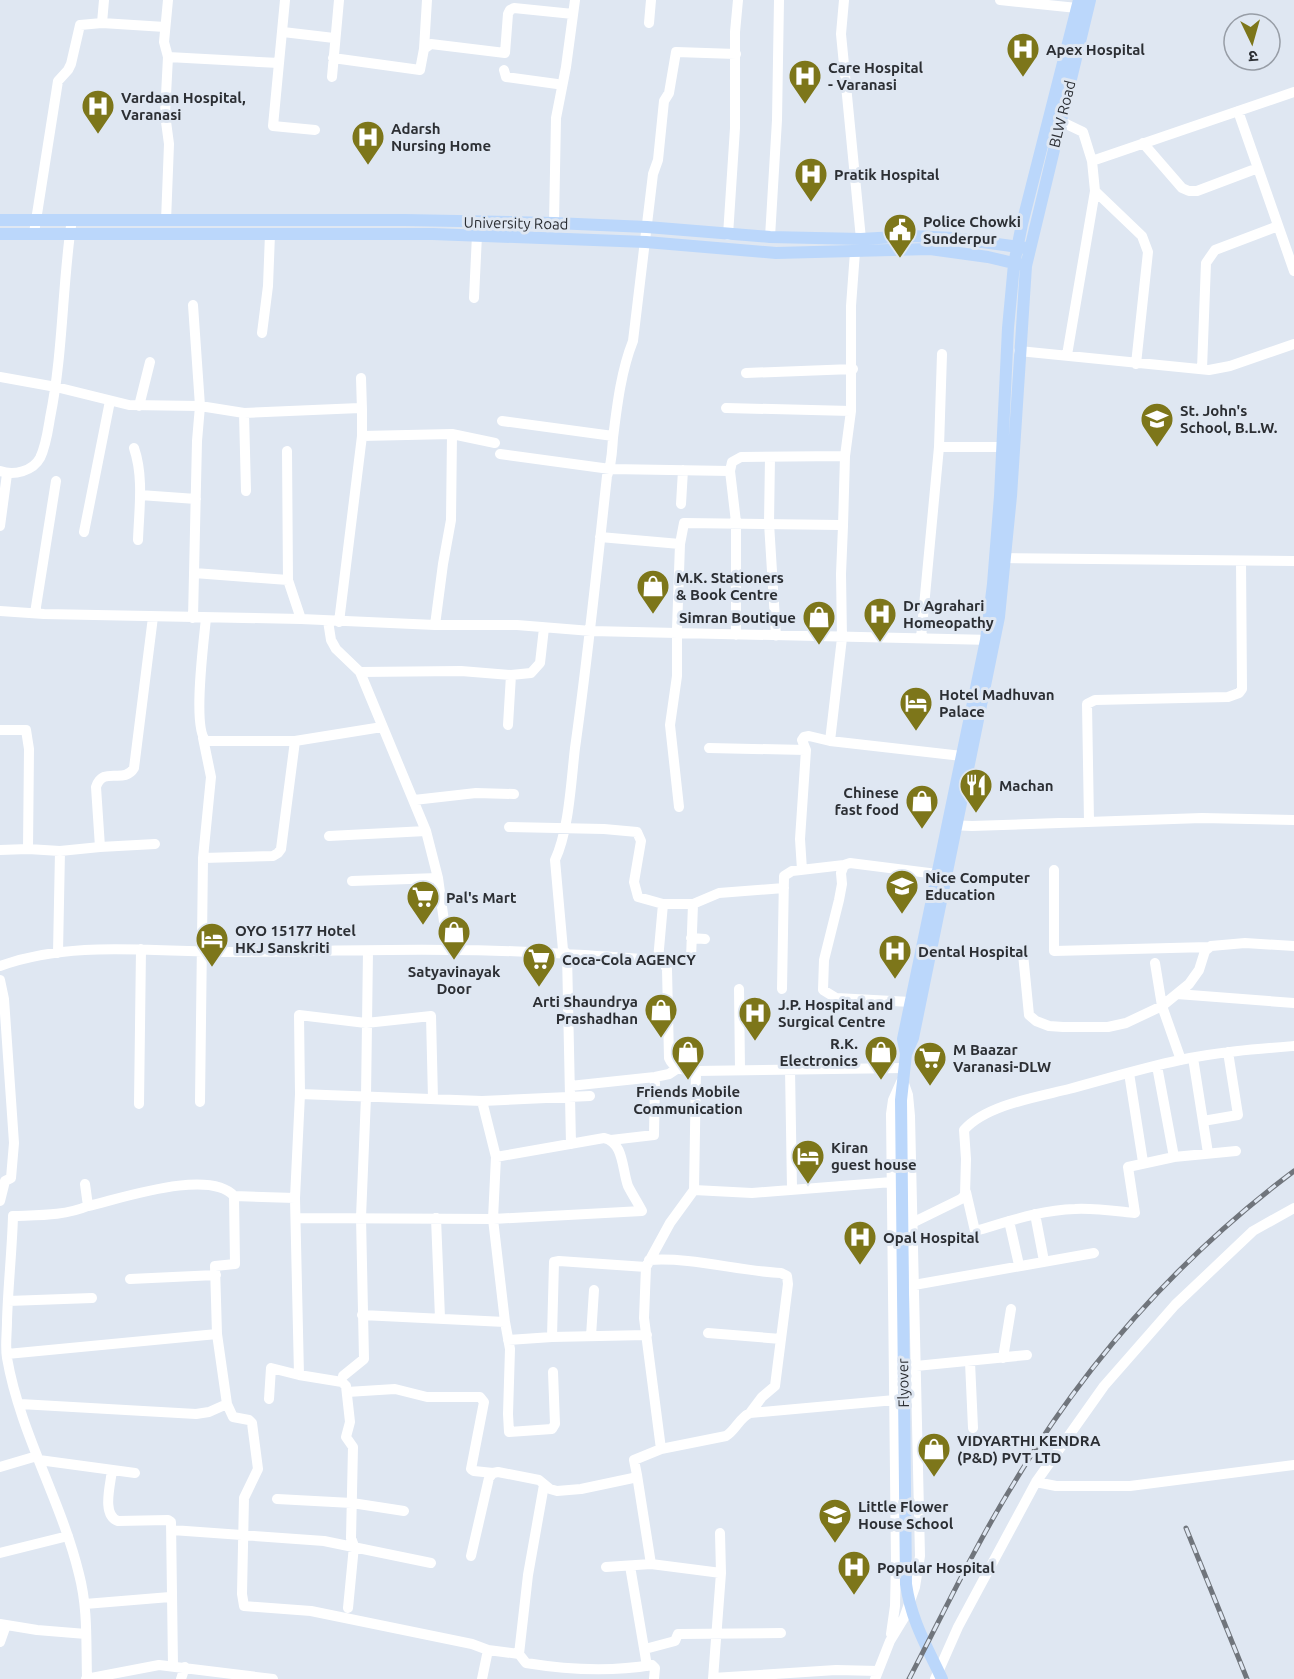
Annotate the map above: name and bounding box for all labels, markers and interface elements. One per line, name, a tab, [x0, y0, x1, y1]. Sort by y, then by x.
north arrow	[1222, 12, 1282, 72]
hospital icon: Apex Hospital	[1005, 31, 1041, 78]
place label: Apex Hospital	[1046, 41, 1145, 58]
text: उ	[1247, 48, 1259, 66]
hospital icon: Care Hospital - Varanasi	[787, 58, 823, 105]
place label: Care Hospital - Varanasi	[828, 59, 924, 93]
street label: BLW Road	[1045, 79, 1079, 149]
hospital icon: Vardaan Hospital, Varanasi	[80, 88, 116, 135]
place label: Vardaan Hospital, Varanasi	[121, 89, 246, 123]
hospital icon: Adarsh Nursing Home	[350, 119, 386, 166]
place label: Adarsh Nursing Home	[391, 120, 491, 154]
hospital icon: Pratik Hospital	[793, 156, 829, 203]
place label: Pratik Hospital	[834, 166, 940, 183]
public building icon: Police Chowki Sunderpur	[882, 212, 918, 259]
place label: Police Chowki Sunderpur	[923, 213, 1021, 247]
street label: University Road	[463, 214, 569, 232]
school or university icon: St. John's School, B.L.W.	[1139, 401, 1175, 448]
place label: St. John's School, B.L.W.	[1180, 402, 1278, 436]
shop icon: M.K. Stationers & Book Centre	[635, 568, 671, 615]
place label: M.K. Stationers & Book Centre	[676, 569, 784, 603]
hospital icon: Dr Agrahari Homeopathy	[862, 596, 898, 643]
place label: Dr Agrahari Homeopathy	[903, 597, 994, 631]
shop icon: Simran Boutique	[801, 599, 837, 646]
place label: Simran Boutique	[679, 609, 796, 626]
hotel icon: Hotel Madhuvan Palace	[898, 685, 934, 732]
place label: Hotel Madhuvan Palace	[939, 686, 1055, 720]
restaurant icon: Machan	[958, 767, 994, 814]
place label: Machan	[999, 777, 1054, 794]
shop icon: Chinese fast food	[904, 783, 940, 830]
place label: Chinese fast food	[835, 784, 899, 818]
school or university icon: Nice Computer Education	[884, 868, 920, 915]
place label: Nice Computer Education	[925, 869, 1031, 903]
supermarket icon: Pal's Mart	[405, 879, 441, 926]
place label: Pal's Mart	[446, 889, 517, 906]
shop icon: Satyavinayak Door	[436, 914, 472, 961]
hotel icon: OYO 15177 Hotel HKJ Sanskriti	[194, 921, 230, 968]
place label: OYO 15177 Hotel HKJ Sanskriti	[235, 922, 356, 956]
hospital icon: Dental Hospital	[877, 933, 913, 980]
supermarket icon: Coca-Cola AGENCY	[521, 941, 557, 988]
place label: Dental Hospital	[918, 943, 1028, 960]
place label: Coca-Cola AGENCY	[562, 951, 696, 968]
place label: Satyavinayak Door	[408, 963, 501, 997]
shop icon: Arti Shaundrya Prashadhan	[643, 992, 679, 1039]
place label: Arti Shaundrya Prashadhan	[533, 993, 638, 1027]
hospital icon: J.P. Hospital and Surgical Centre	[737, 995, 773, 1042]
place label: J.P. Hospital and Surgical Centre	[778, 996, 893, 1030]
shop icon: Friends Mobile Communication	[670, 1034, 706, 1081]
shop icon: R.K. Electronics	[863, 1034, 899, 1081]
place label: R.K. Electronics	[780, 1035, 858, 1069]
supermarket icon: M Baazar Varanasi-DLW	[912, 1040, 948, 1087]
place label: M Baazar Varanasi-DLW	[953, 1041, 1051, 1075]
place label: Friends Mobile Communication	[633, 1083, 743, 1117]
hotel icon: Kiran guest house	[790, 1138, 826, 1185]
place label: Kiran guest house	[831, 1139, 917, 1173]
hospital icon: Opal Hospital	[842, 1219, 878, 1266]
place label: Opal Hospital	[883, 1229, 980, 1246]
street label: Flyover	[894, 1358, 912, 1408]
shop icon: VIDYARTHI KENDRA (P&D) PVT LTD	[916, 1431, 952, 1478]
place label: VIDYARTHI KENDRA (P&D) PVT LTD	[957, 1432, 1101, 1466]
school or university icon: Little Flower House School	[817, 1497, 853, 1544]
place label: Little Flower House School	[858, 1498, 954, 1532]
hospital icon: Popular Hospital	[836, 1549, 872, 1596]
place label: Popular Hospital	[877, 1559, 995, 1576]

